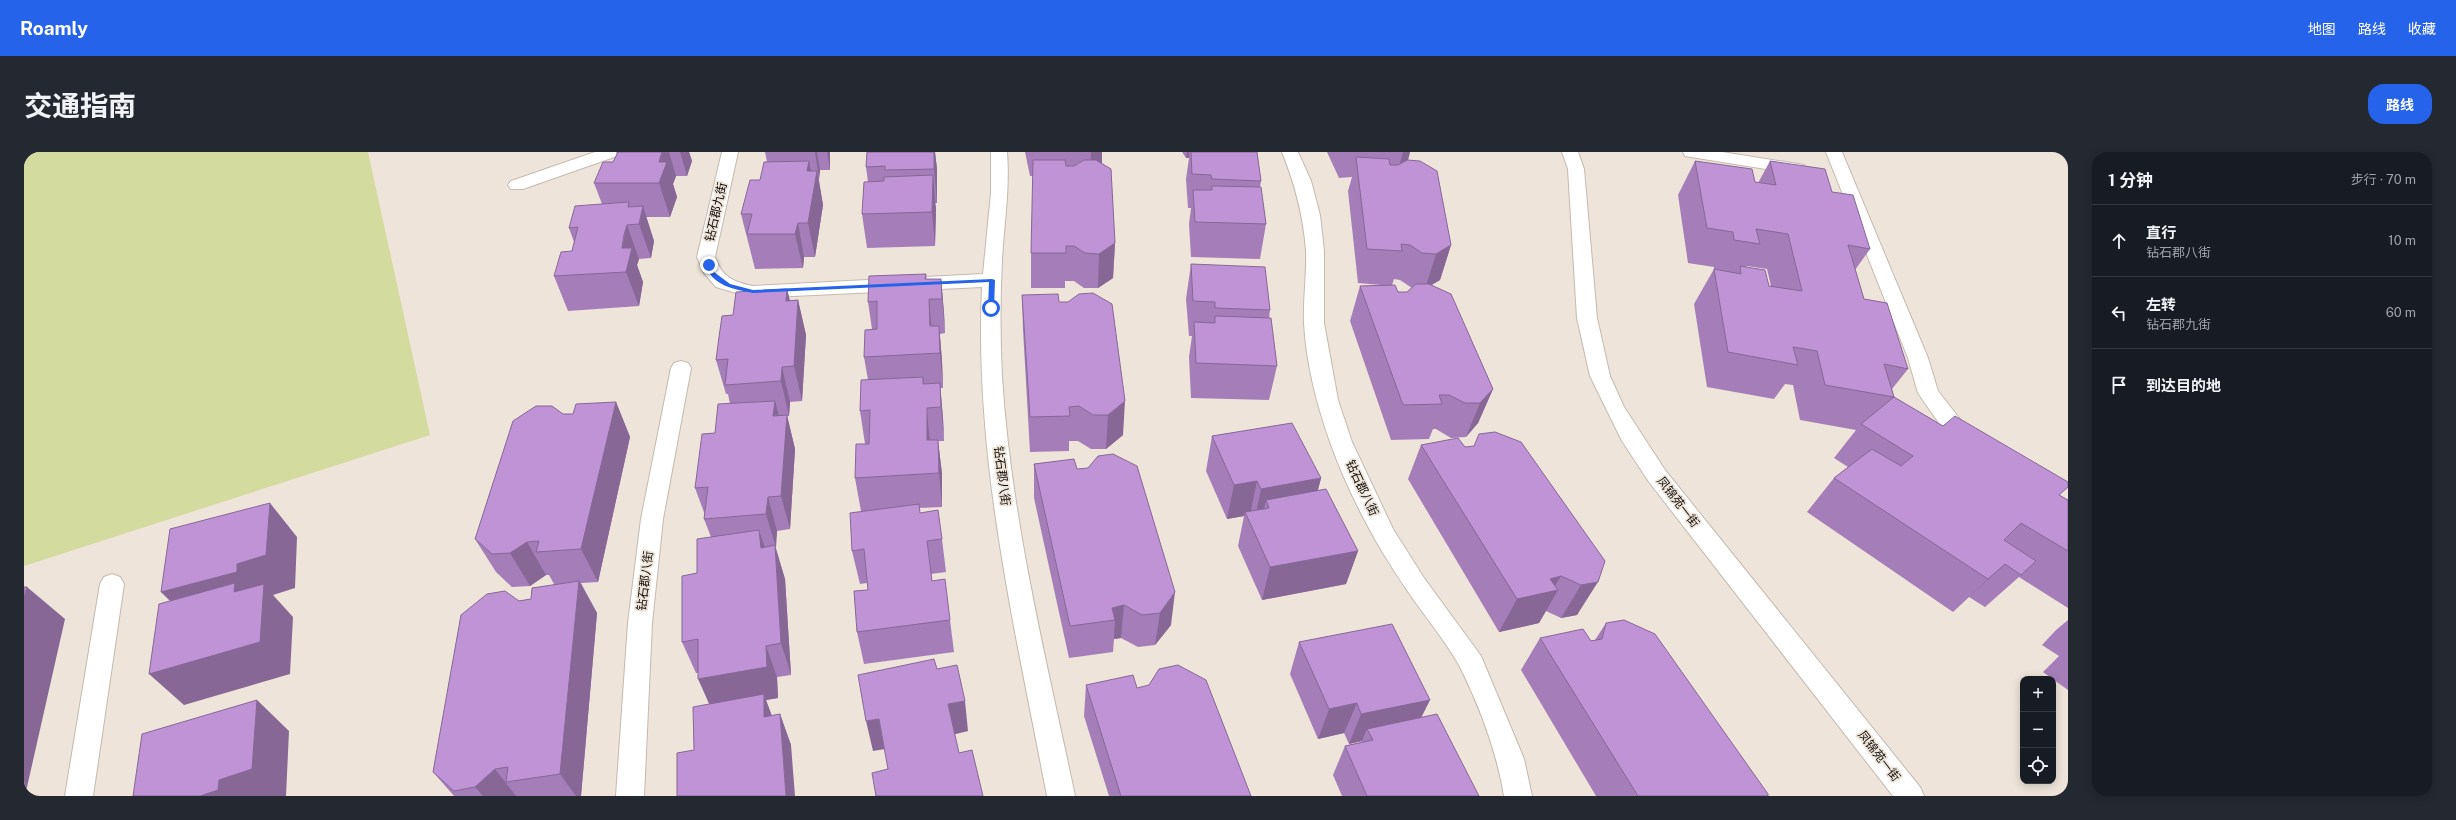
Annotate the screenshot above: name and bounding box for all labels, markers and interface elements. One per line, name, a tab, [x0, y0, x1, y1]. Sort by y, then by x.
text: Roamly	[20, 17, 88, 39]
text: 地图	[2308, 21, 2336, 37]
text: 路线	[2358, 21, 2386, 37]
text: 收藏	[2408, 21, 2436, 37]
button: 路线	[2368, 84, 2432, 124]
text: 交通指南	[24, 89, 136, 122]
text: 1 分钟	[2108, 170, 2153, 190]
text: 步行 · 70 m	[2351, 172, 2416, 187]
street label: 钻石郡九街	[702, 181, 730, 243]
text: 直行	[2146, 224, 2176, 241]
icon: ahead	[2108, 230, 2130, 252]
text: 10 m	[2388, 233, 2416, 248]
text: 钻石郡八街	[2146, 245, 2211, 260]
route end	[700, 256, 718, 274]
text: 左转	[2146, 296, 2176, 313]
route start	[982, 299, 1000, 317]
icon: left	[2108, 302, 2130, 324]
text: 60 m	[2386, 305, 2416, 320]
text: 钻石郡九街	[2146, 317, 2211, 332]
icon: arrive	[2108, 374, 2130, 396]
text: 到达目的地	[2146, 377, 2221, 394]
street label: 钻石郡八街	[991, 445, 1013, 507]
street label: 钻石郡八街	[1343, 458, 1381, 518]
street label: 凤锦苑一街	[1654, 474, 1702, 530]
street label: 钻石郡八街	[634, 550, 656, 612]
map controls	[2020, 676, 2056, 784]
button: +	[2020, 676, 2056, 712]
button: −	[2020, 712, 2056, 748]
street label: 凤锦苑一街	[1855, 728, 1903, 784]
button: locate	[2020, 748, 2056, 784]

